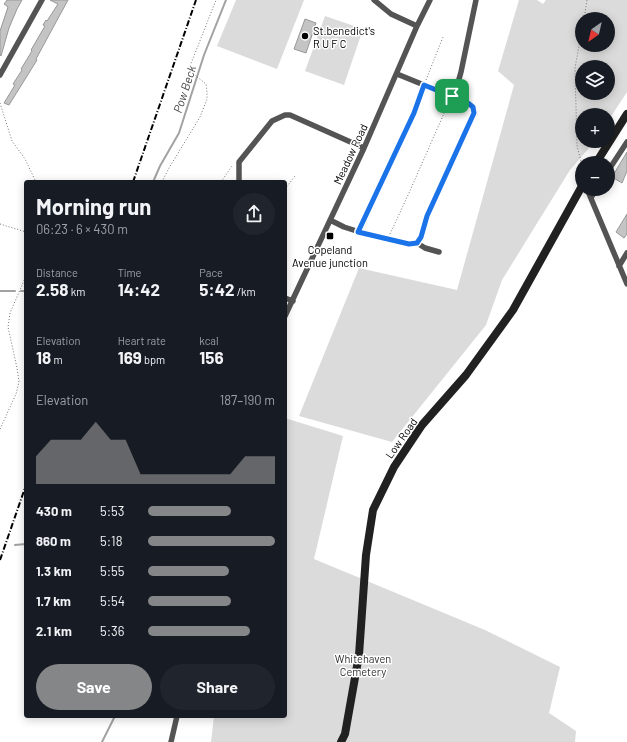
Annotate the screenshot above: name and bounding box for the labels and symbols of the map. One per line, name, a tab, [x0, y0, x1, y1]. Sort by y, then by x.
north arrow	[575, 12, 615, 52]
place label: St.benedict's R U F C	[313, 24, 375, 50]
marker: St.benedict's R U F C	[300, 31, 310, 41]
water label: Pow Beck	[170, 63, 198, 114]
pin	[435, 79, 469, 113]
street label: Meadow Road	[330, 122, 370, 186]
marker: Copeland Avenue junction	[325, 231, 335, 241]
place label: Copeland Avenue junction	[292, 243, 368, 269]
street label: Low Road	[382, 415, 420, 461]
park label: Whitehaven Cemetery	[335, 652, 391, 678]

